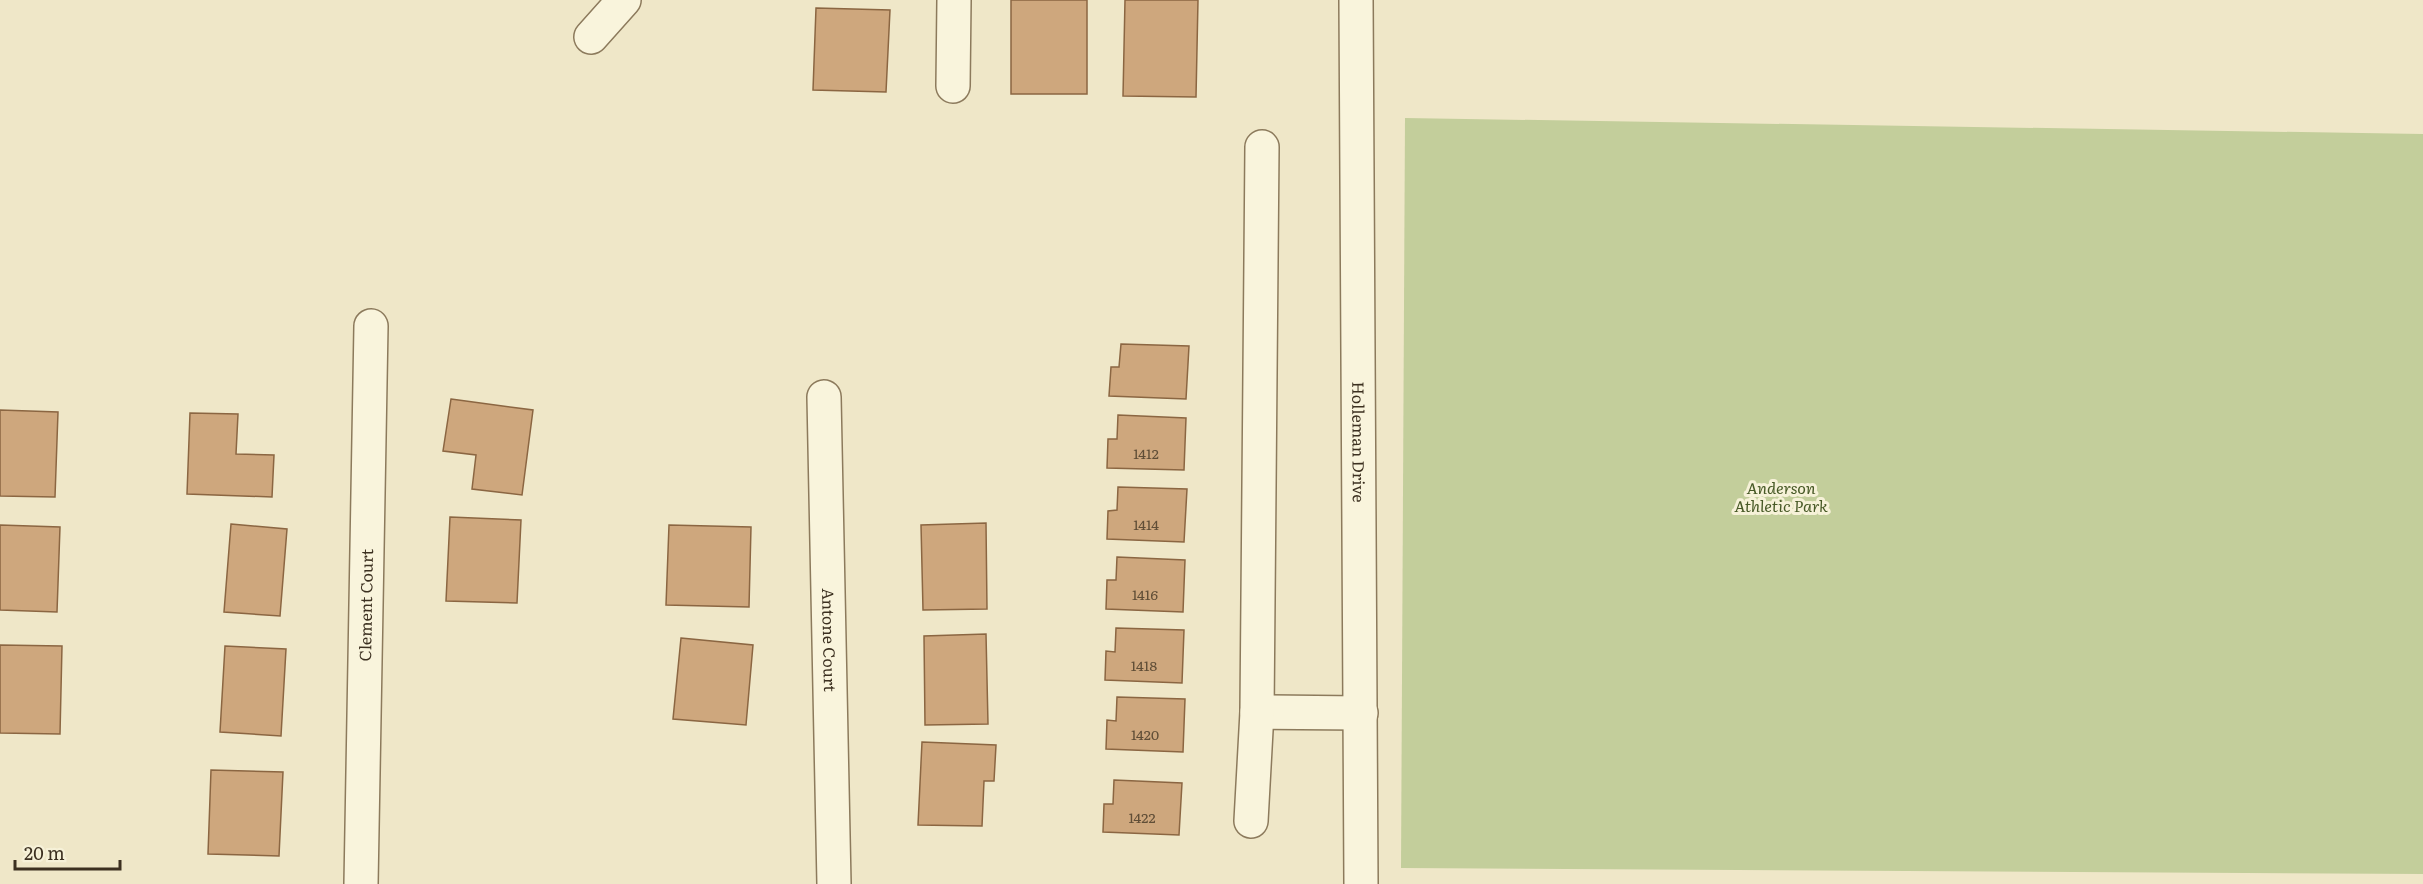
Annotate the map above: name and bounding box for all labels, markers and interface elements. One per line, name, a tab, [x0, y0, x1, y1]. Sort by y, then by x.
street label: Holleman Drive	[1347, 381, 1372, 503]
house number: 1412	[1133, 443, 1159, 463]
park label: Anderson Athletic Park	[1734, 475, 1828, 517]
house number: 1414	[1133, 514, 1159, 534]
street label: Clement Court	[352, 548, 378, 661]
house number: 1416	[1132, 584, 1159, 604]
street label: Antone Court	[817, 588, 843, 693]
house number: 1418	[1131, 655, 1157, 675]
house number: 1420	[1131, 724, 1159, 744]
house number: 1422	[1128, 807, 1156, 827]
scale bar	[15, 833, 120, 871]
text: 20 m	[24, 839, 65, 866]

